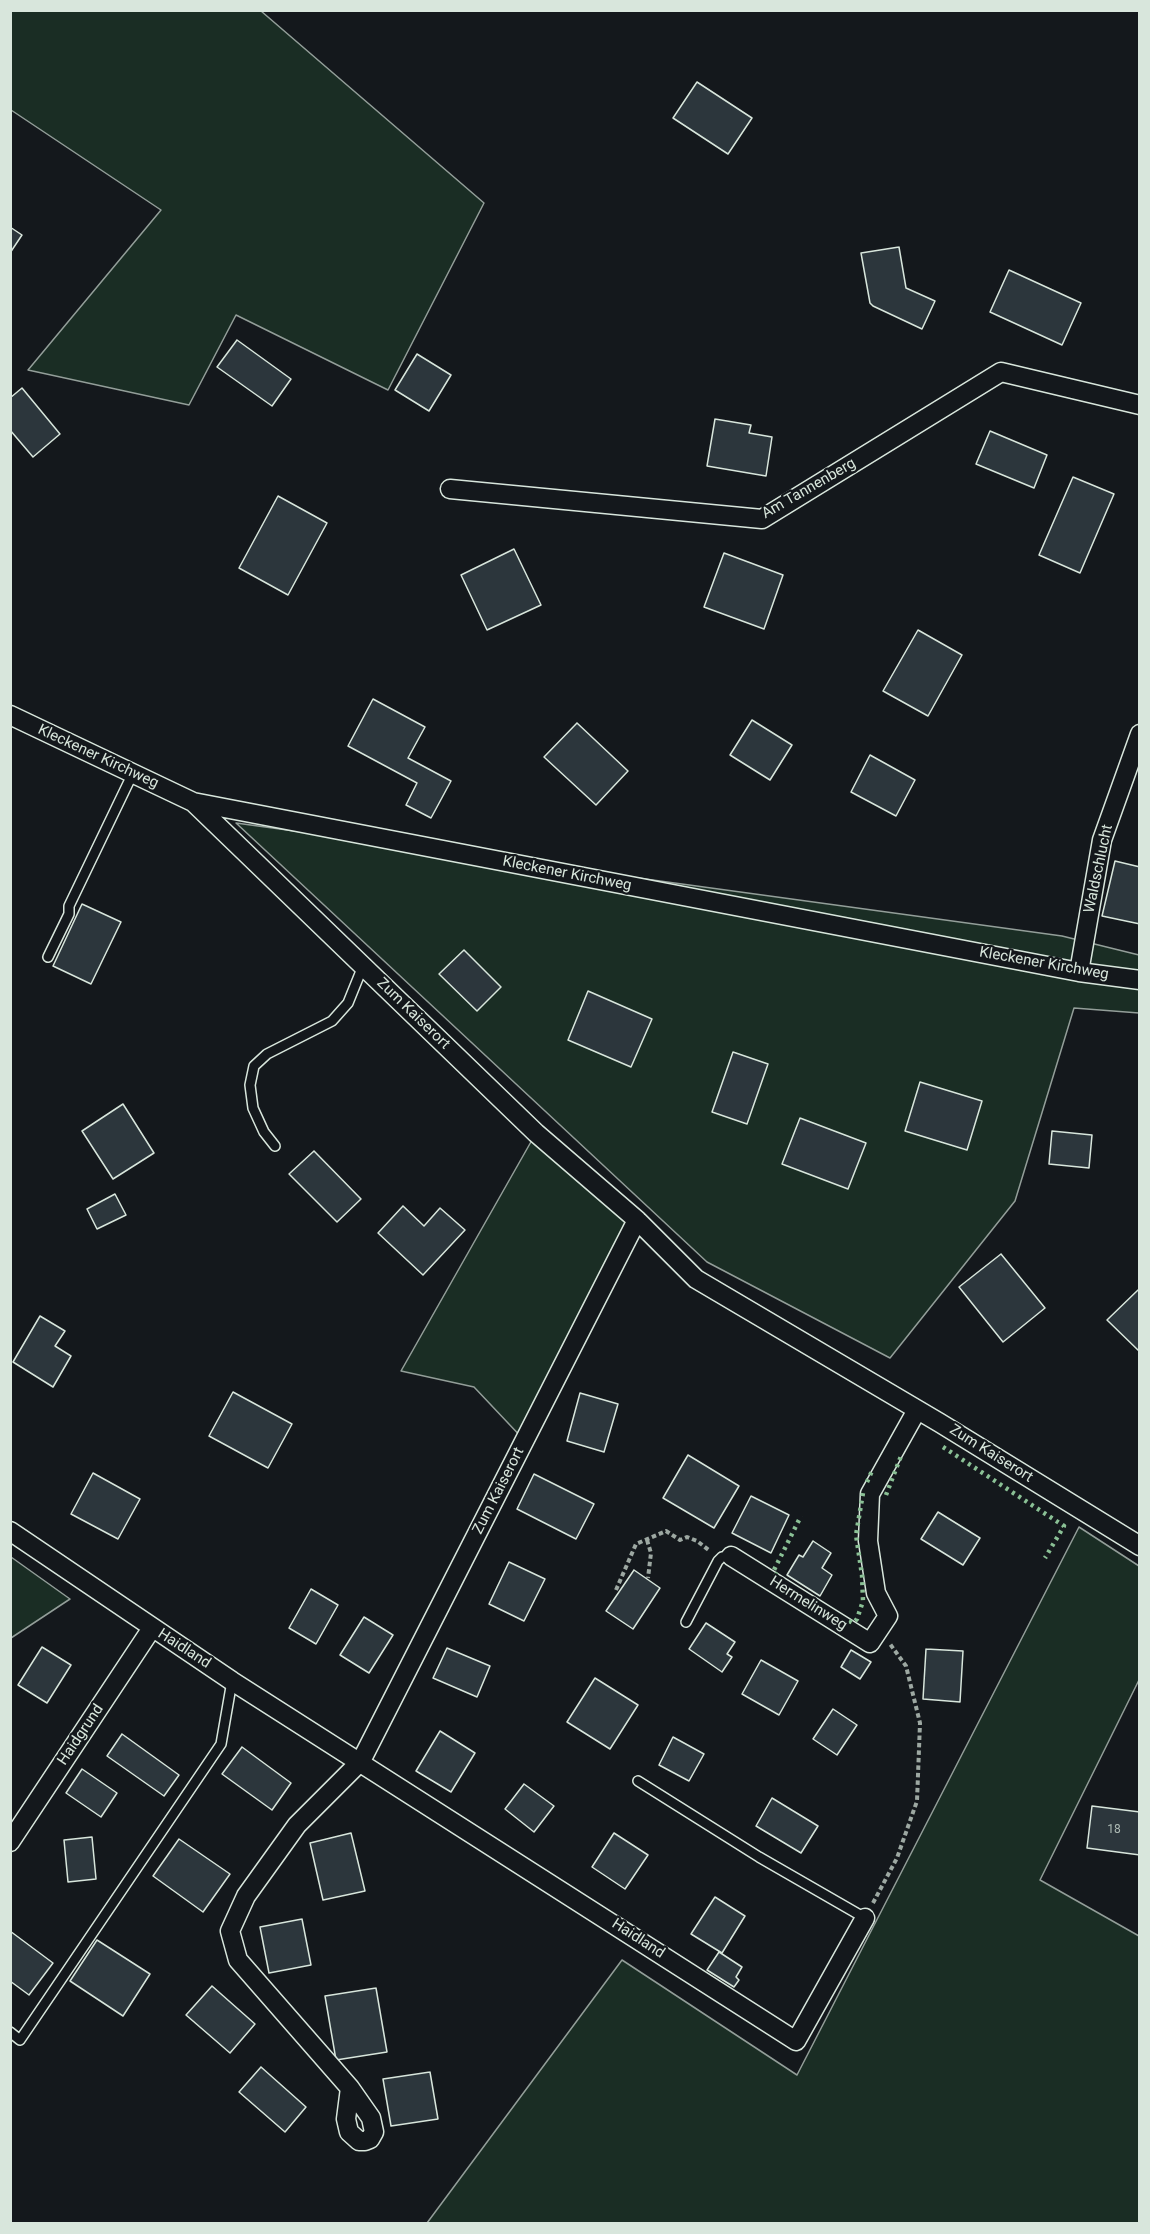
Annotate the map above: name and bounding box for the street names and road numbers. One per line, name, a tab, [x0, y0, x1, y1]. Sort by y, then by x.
street label: Am Tannenberg	[759, 455, 859, 523]
street label: Kleckener Kirchweg	[35, 721, 161, 793]
street label: Waldschlucht	[1081, 823, 1117, 915]
street label: Kleckener Kirchweg	[501, 853, 633, 895]
street label: Kleckener Kirchweg	[978, 944, 1110, 984]
street label: Zum Kaiserort	[373, 975, 453, 1053]
street label: Zum Kaiserort	[946, 1421, 1036, 1487]
street label: Zum Kaiserort	[469, 1445, 529, 1537]
street label: Hermelinweg	[766, 1573, 850, 1635]
street label: Haidland	[154, 1625, 214, 1673]
street label: Haidgrund	[54, 1701, 108, 1769]
street label: Haidland	[608, 1915, 668, 1963]

